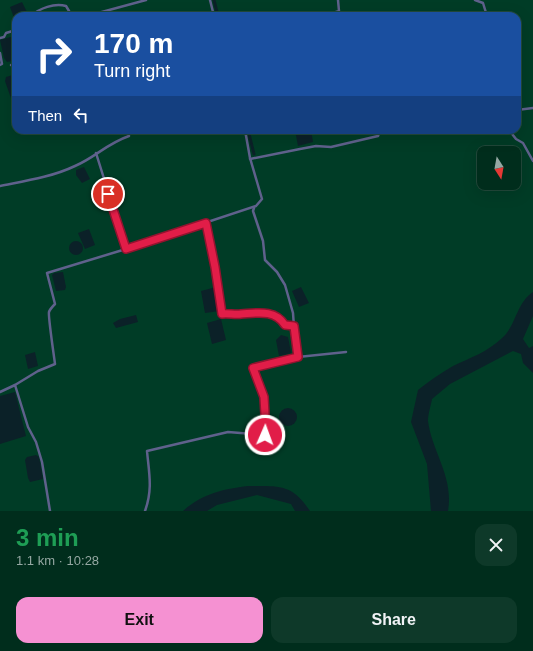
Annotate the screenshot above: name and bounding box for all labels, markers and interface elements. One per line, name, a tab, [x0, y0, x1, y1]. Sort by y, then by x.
icon: right	[28, 28, 80, 80]
text: 170 m	[94, 28, 173, 59]
text: Turn right	[94, 61, 170, 81]
icon: left	[70, 104, 92, 126]
text: Then	[28, 107, 62, 124]
north arrow	[477, 146, 521, 190]
map controls	[477, 146, 521, 190]
pin	[91, 177, 125, 211]
icon: arrive	[97, 183, 119, 205]
position arrow	[244, 414, 286, 456]
text: 3 min	[16, 524, 79, 551]
button: close	[475, 524, 517, 566]
text: 1.1 km · 10:28	[16, 553, 99, 568]
button: Exit	[16, 597, 263, 643]
button: Share	[271, 597, 517, 643]

